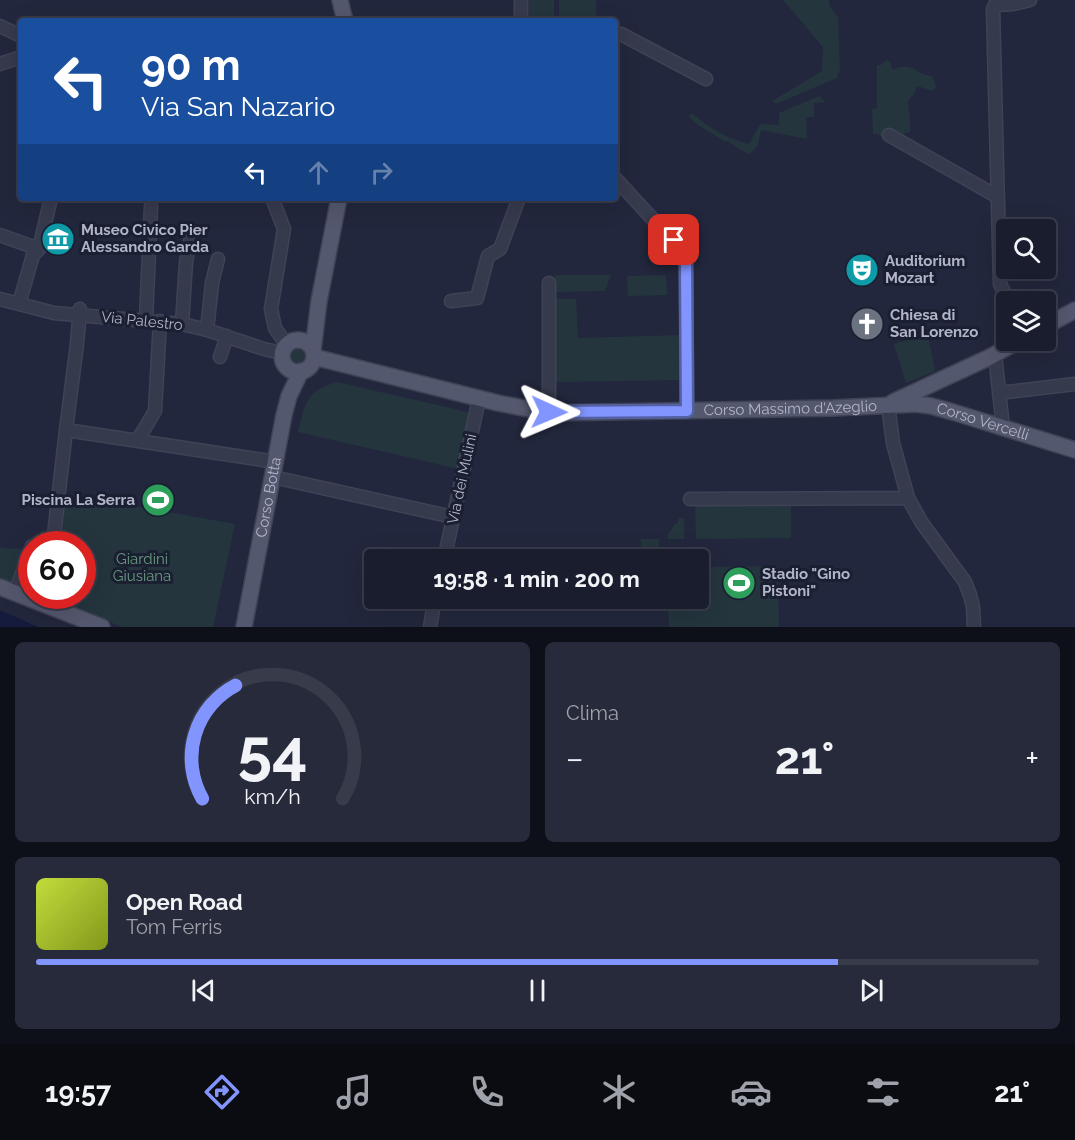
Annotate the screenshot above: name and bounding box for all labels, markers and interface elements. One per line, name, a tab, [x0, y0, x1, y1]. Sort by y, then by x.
text: 90 m	[141, 41, 241, 90]
icon: left	[42, 42, 120, 120]
text: Via San Nazario	[141, 91, 335, 122]
icon: left	[239, 156, 272, 189]
icon: ahead	[302, 156, 335, 189]
icon: right	[365, 156, 398, 189]
pin	[648, 214, 699, 265]
map controls	[996, 219, 1056, 351]
button: search	[996, 219, 1056, 279]
museum icon: Museo Civico Pier Alessandro Garda	[40, 221, 76, 257]
place label: Museo Civico Pier Alessandro Garda	[81, 221, 209, 256]
icon: arrive	[657, 223, 690, 256]
theatre icon: Auditorium Mozart	[844, 252, 880, 288]
place label: Auditorium Mozart	[885, 252, 965, 287]
button: layers	[996, 291, 1056, 351]
church icon: Chiesa di San Lorenzo	[849, 306, 885, 342]
place label: Chiesa di San Lorenzo	[890, 306, 978, 341]
street label: Via Palestro	[100, 308, 184, 334]
position arrow	[517, 380, 581, 444]
street label: Corso Massimo d'Azeglio	[704, 397, 877, 419]
street label: Corso Vercelli	[935, 399, 1031, 444]
street label: Via dei Mulini	[444, 432, 480, 526]
street label: Corso Botta	[252, 456, 285, 539]
sports icon: Piscina La Serra	[140, 482, 176, 518]
place label: Piscina La Serra	[22, 491, 135, 509]
speed limit sign: 60	[18, 531, 96, 609]
park label: Giardini Giusiana	[113, 550, 171, 585]
sports icon: Stadio "Gino Pistoni"	[721, 565, 757, 601]
place label: Stadio "Gino Pistoni"	[762, 565, 850, 600]
text: 19:58 · 1 min · 200 m	[433, 566, 640, 592]
text: Clima	[566, 701, 619, 725]
text: 54	[237, 714, 308, 788]
text: 21°	[775, 732, 834, 785]
text: −	[566, 739, 584, 778]
text: +	[1025, 739, 1039, 778]
text: km/h	[244, 784, 301, 809]
text: Open Road	[126, 889, 243, 915]
text: Tom Ferris	[126, 915, 222, 939]
icon: previous	[187, 974, 220, 1007]
icon: pause	[521, 974, 554, 1007]
icon: next	[855, 974, 888, 1007]
icon: directions	[201, 1071, 243, 1113]
icon: music	[333, 1071, 375, 1113]
icon: phone	[466, 1071, 508, 1113]
icon: climate	[598, 1071, 640, 1113]
icon: car	[730, 1071, 772, 1113]
icon: filters	[862, 1071, 904, 1113]
text: 19:57	[45, 1077, 111, 1108]
text: 21°	[994, 1077, 1030, 1108]

